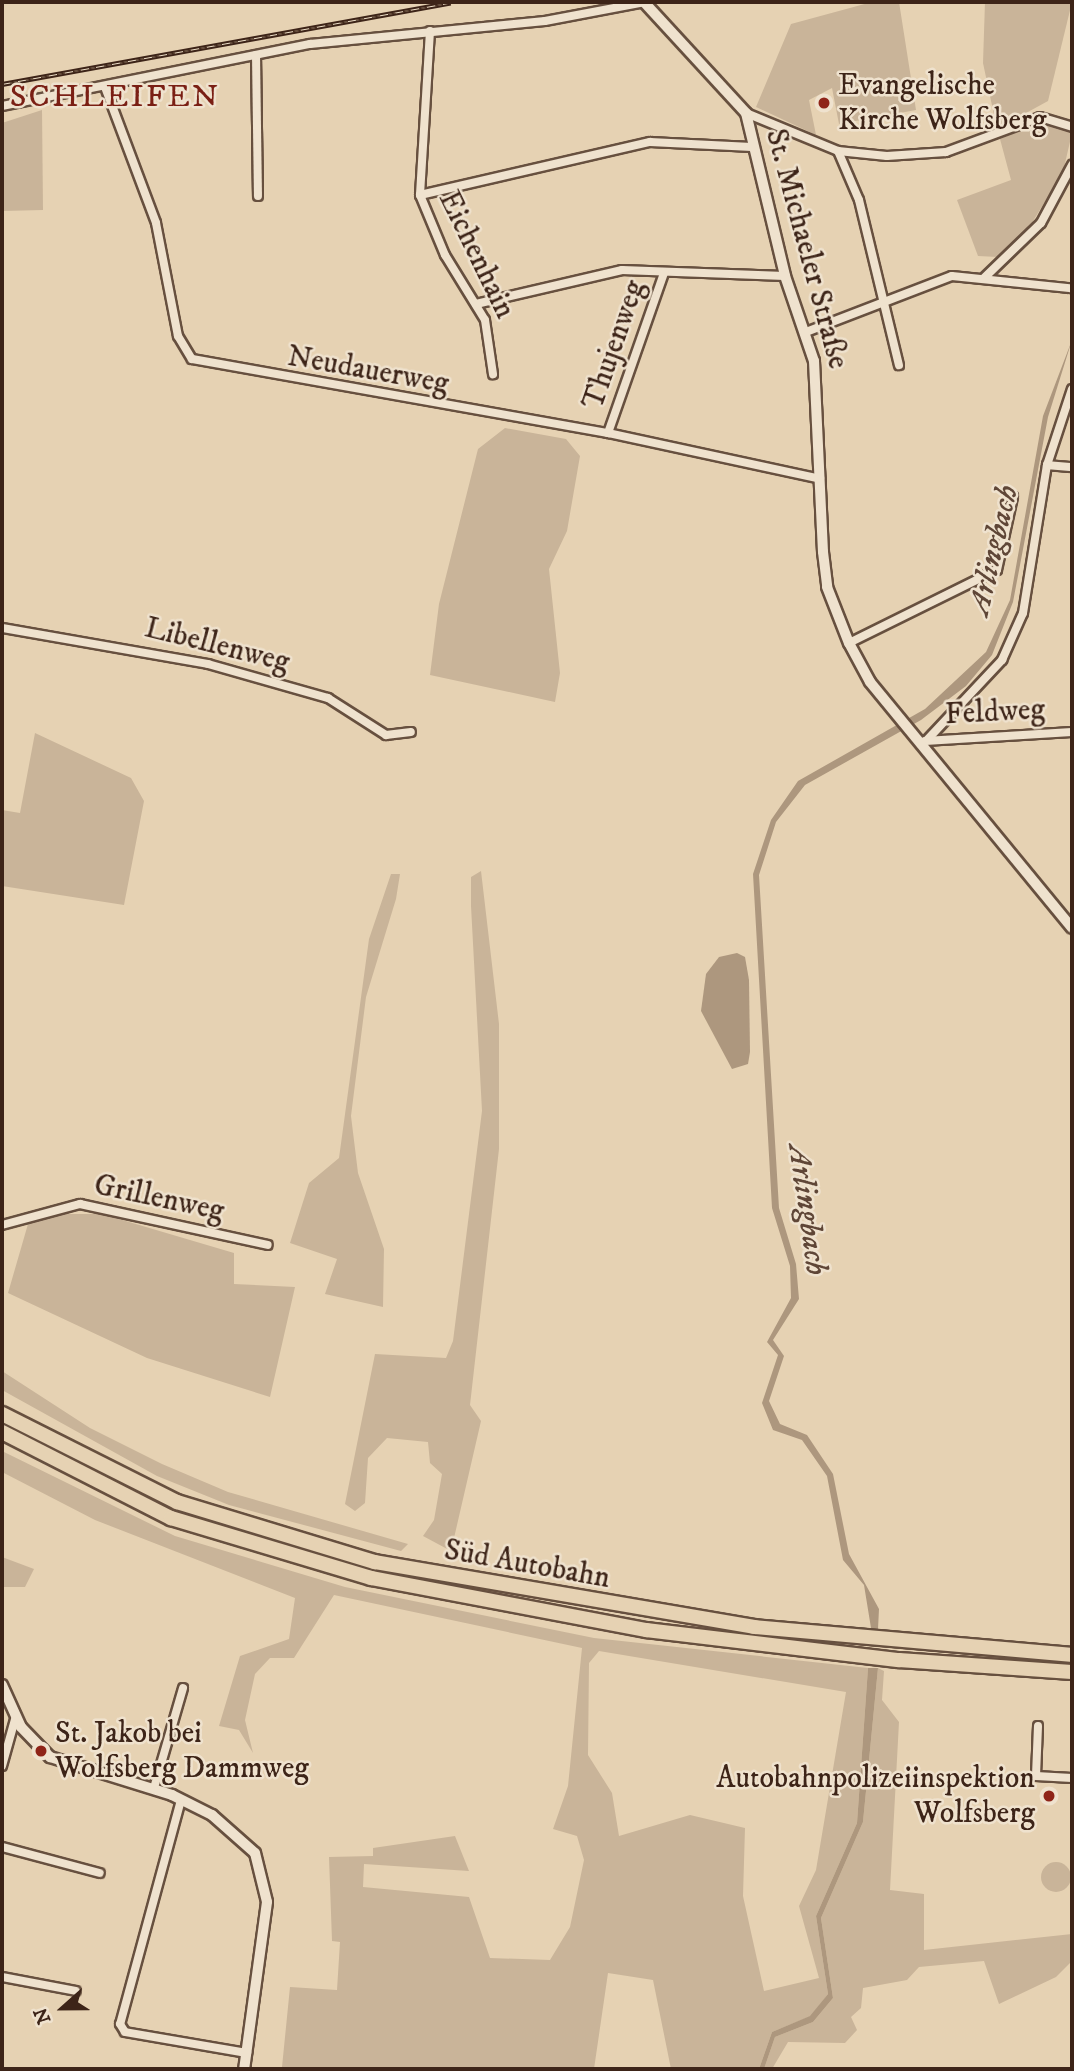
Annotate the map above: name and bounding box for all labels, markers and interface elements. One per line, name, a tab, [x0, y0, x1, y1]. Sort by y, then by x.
place label: Evangelische Kirche Wolfsberg	[838, 68, 1047, 138]
district label: SCHLEIFEN	[11, 78, 219, 116]
marker: Evangelische Kirche Wolfsberg	[816, 95, 832, 111]
street label: St. Michaeler Straße	[757, 125, 855, 373]
street label: Eichenhain	[430, 185, 522, 325]
street label: Thujenweg	[576, 276, 654, 414]
street label: Neudauerweg	[285, 339, 451, 403]
water label: Arlingbach	[960, 482, 1028, 618]
street label: Libellenweg	[141, 611, 293, 681]
street label: Feldweg	[944, 692, 1046, 734]
water label: Arlingbach	[779, 1142, 835, 1278]
street label: Grillenweg	[91, 1168, 227, 1230]
street label: Süd Autobahn	[441, 1533, 613, 1597]
place label: St. Jakob bei Wolfsberg Dammweg	[55, 1716, 309, 1786]
marker: St. Jakob bei Wolfsberg Dammweg	[33, 1743, 49, 1759]
place label: Autobahnpolizeiinspektion Wolfsberg	[716, 1761, 1035, 1831]
marker: Autobahnpolizeiinspektion Wolfsberg	[1041, 1788, 1057, 1804]
north arrow	[28, 1973, 98, 2043]
text: N	[29, 2004, 56, 2027]

